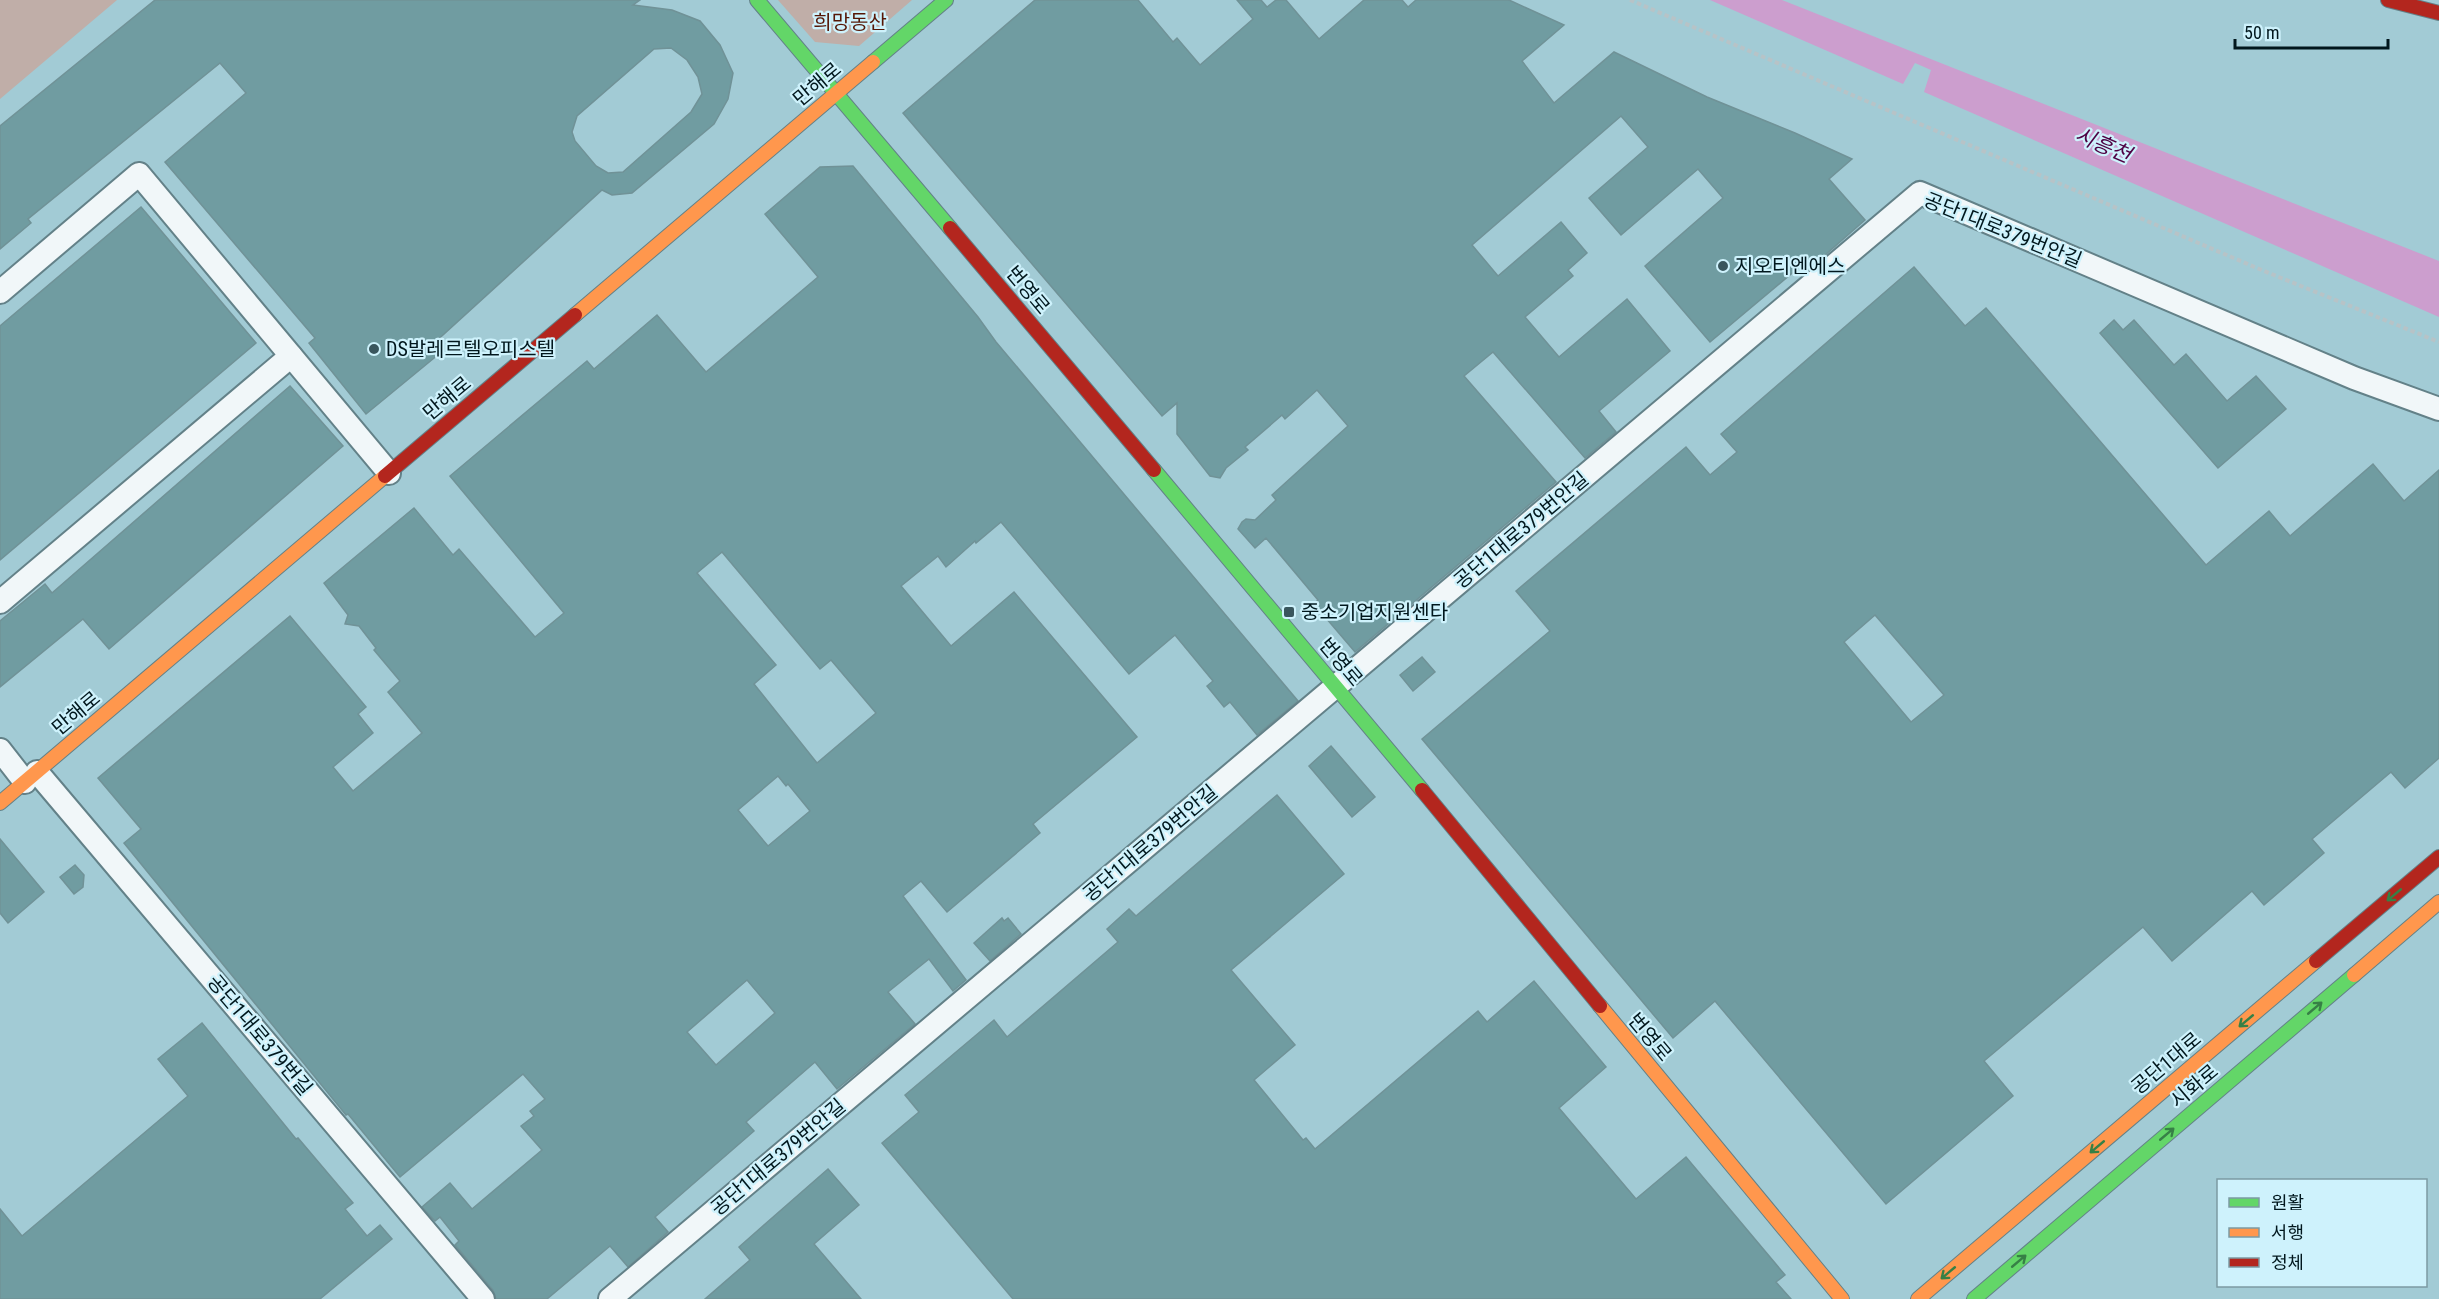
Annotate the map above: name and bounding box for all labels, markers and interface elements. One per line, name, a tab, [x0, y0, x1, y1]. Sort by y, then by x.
park label: 희망동산	[813, 10, 887, 34]
scale bar	[2235, 12, 2388, 50]
text: 50 m	[2244, 22, 2279, 43]
street label: 만해로	[788, 57, 846, 111]
water label: 시흥천	[2072, 123, 2137, 168]
street label: 공단1대로379번안길	[1920, 187, 2086, 273]
place label: 지오티엔에스	[1735, 254, 1845, 278]
marker: 지오티엔에스	[1716, 259, 1730, 273]
street label: 번영로	[1001, 261, 1055, 319]
place label: DS발레르텔오피스텔	[386, 337, 555, 361]
marker: DS발레르텔오피스텔	[367, 342, 381, 356]
street label: 만해로	[418, 371, 476, 425]
street label: 공단1대로379번안길	[1449, 467, 1593, 593]
place label: 중소기업지원센타	[1301, 600, 1448, 624]
marker: 중소기업지원센타	[1282, 605, 1296, 619]
street label: 번영로	[1314, 633, 1368, 691]
street label: 만해로	[47, 686, 105, 740]
street label: 공단1대로379번안길	[1078, 780, 1222, 906]
one-way arrow	[2387, 888, 2402, 902]
street label: 공단1대로379번길	[203, 970, 317, 1100]
one-way arrow	[2307, 1001, 2322, 1015]
street label: 번영로	[1623, 1008, 1677, 1066]
one-way arrow	[2239, 1014, 2254, 1028]
street label: 공단1대로	[2126, 1027, 2206, 1099]
street label: 시화로	[2165, 1059, 2223, 1113]
street label: 공단1대로379번안길	[706, 1094, 850, 1220]
one-way arrow	[2159, 1128, 2175, 1141]
one-way arrow	[2090, 1140, 2105, 1154]
legend	[2217, 1179, 2427, 1287]
text: 원활	[2271, 1192, 2304, 1213]
text: 서행	[2271, 1222, 2304, 1243]
text: 정체	[2271, 1252, 2304, 1273]
one-way arrow	[2011, 1254, 2026, 1268]
one-way arrow	[1941, 1266, 1956, 1280]

